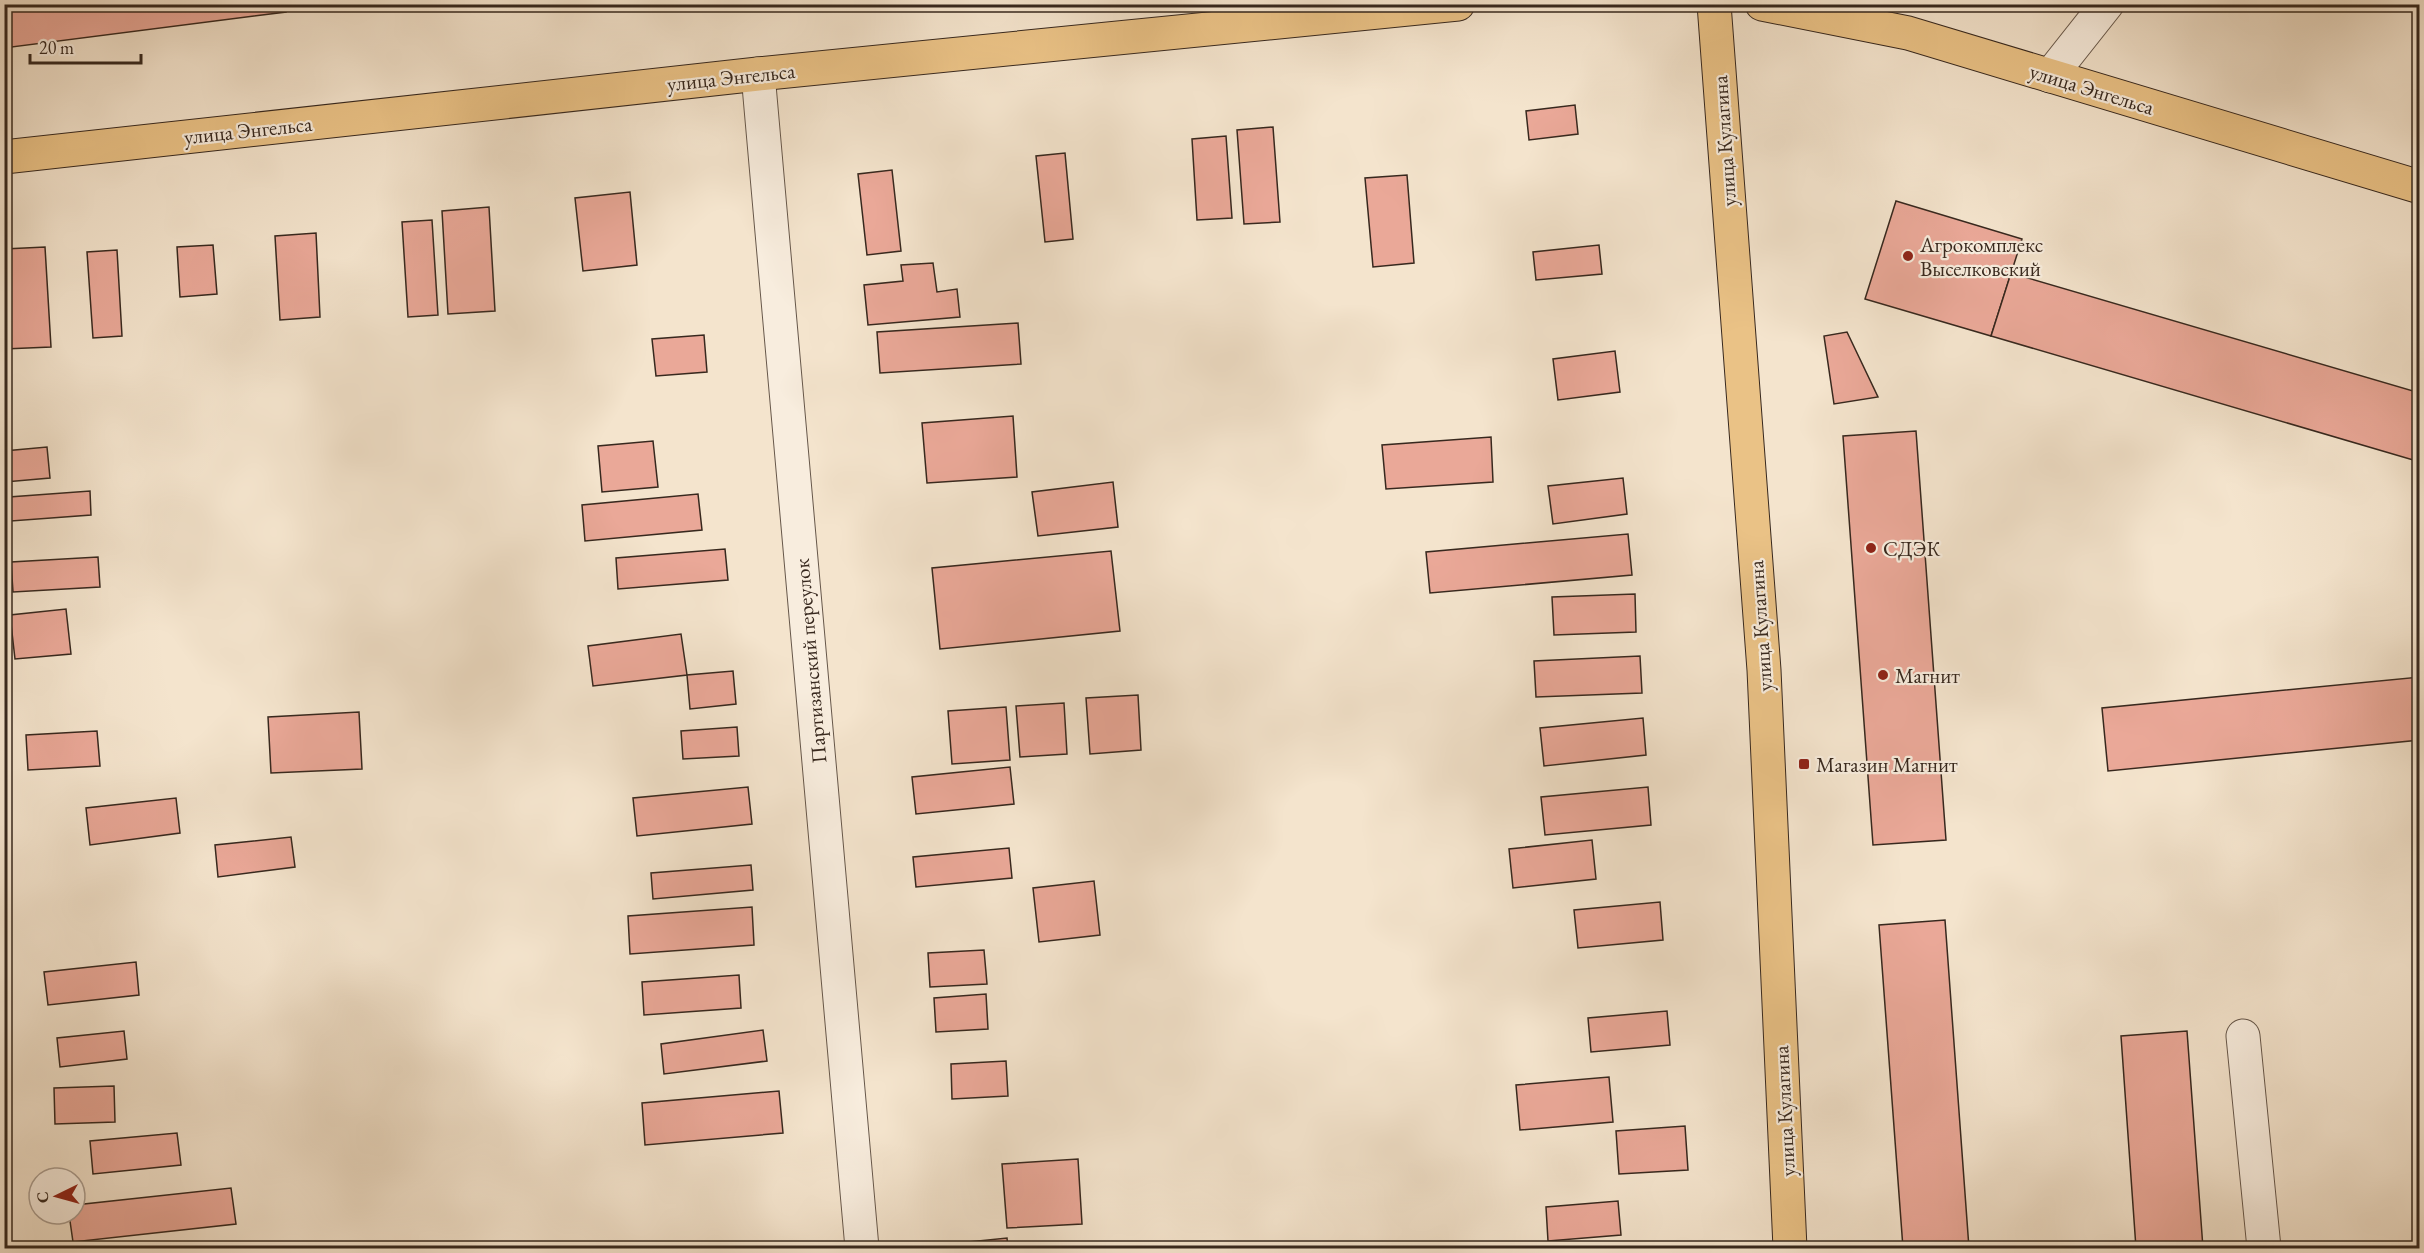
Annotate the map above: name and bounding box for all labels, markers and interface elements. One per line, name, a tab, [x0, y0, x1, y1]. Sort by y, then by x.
scale bar	[30, 27, 141, 65]
text: 20 m	[39, 36, 74, 59]
street label: улица Энгельса	[666, 57, 797, 97]
street label: улица Энгельса	[2027, 57, 2158, 121]
street label: улица Кулагина	[1706, 74, 1742, 207]
street label: улица Энгельса	[183, 110, 314, 150]
place label: Агрокомплекс Выселковский	[1919, 231, 2043, 282]
marker: Агрокомплекс Выселковский	[1901, 249, 1915, 263]
place label: СДЭК	[1883, 535, 1940, 562]
marker: СДЭК	[1864, 541, 1878, 555]
street label: Партизанский переулок	[788, 558, 832, 764]
street label: улица Кулагина	[1742, 559, 1778, 692]
place label: Магнит	[1895, 662, 1960, 689]
marker: Магнит	[1876, 668, 1890, 682]
place label: Магазин Магнит	[1816, 751, 1958, 778]
marker: Магазин Магнит	[1797, 757, 1811, 771]
street label: улица Кулагина	[1767, 1044, 1801, 1177]
north arrow	[27, 1166, 87, 1226]
text: С	[32, 1191, 54, 1204]

